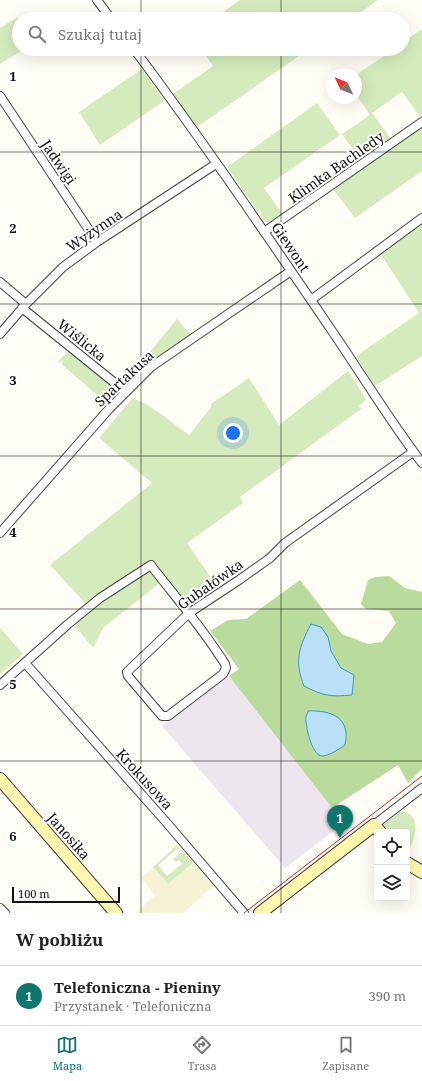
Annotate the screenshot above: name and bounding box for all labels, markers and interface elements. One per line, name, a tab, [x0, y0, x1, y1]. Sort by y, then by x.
search box	[12, 12, 410, 56]
icon: search	[26, 23, 48, 45]
text: Szukaj tutaj	[58, 24, 142, 44]
text: 1	[9, 67, 17, 85]
north arrow	[326, 68, 362, 104]
street label: Klimka Bachledy	[284, 127, 388, 207]
street label: Jadwigi	[37, 135, 81, 188]
street label: Wyżynna	[62, 204, 126, 256]
street label: Giewont	[267, 218, 315, 276]
text: 2	[9, 219, 17, 237]
street label: Wiślicka	[54, 315, 110, 365]
street label: Spartakusa	[90, 345, 158, 410]
text: 3	[9, 371, 17, 389]
your location	[223, 423, 243, 443]
text: 4	[9, 523, 17, 541]
street label: Gubałówka	[173, 554, 247, 614]
text: 5	[9, 675, 17, 693]
street label: Krokusowa	[113, 744, 178, 814]
pin: 1	[327, 805, 353, 838]
street label: Janosika	[43, 808, 95, 864]
text: 6	[9, 827, 17, 845]
map controls	[374, 829, 410, 901]
button: locate	[374, 829, 410, 865]
button: layers	[374, 865, 410, 901]
scale bar	[12, 885, 120, 904]
text: 100 m	[18, 886, 50, 901]
text: W pobliżu	[16, 928, 103, 951]
text: Telefoniczna - Pieniny	[54, 977, 221, 997]
text: 1	[25, 987, 33, 1005]
text: 390 m	[369, 987, 406, 1005]
text: Przystanek · Telefoniczna	[54, 997, 212, 1015]
tab: Mapa	[53, 1034, 82, 1073]
tab: Trasa	[188, 1034, 217, 1073]
tab: Zapisane	[322, 1034, 369, 1073]

